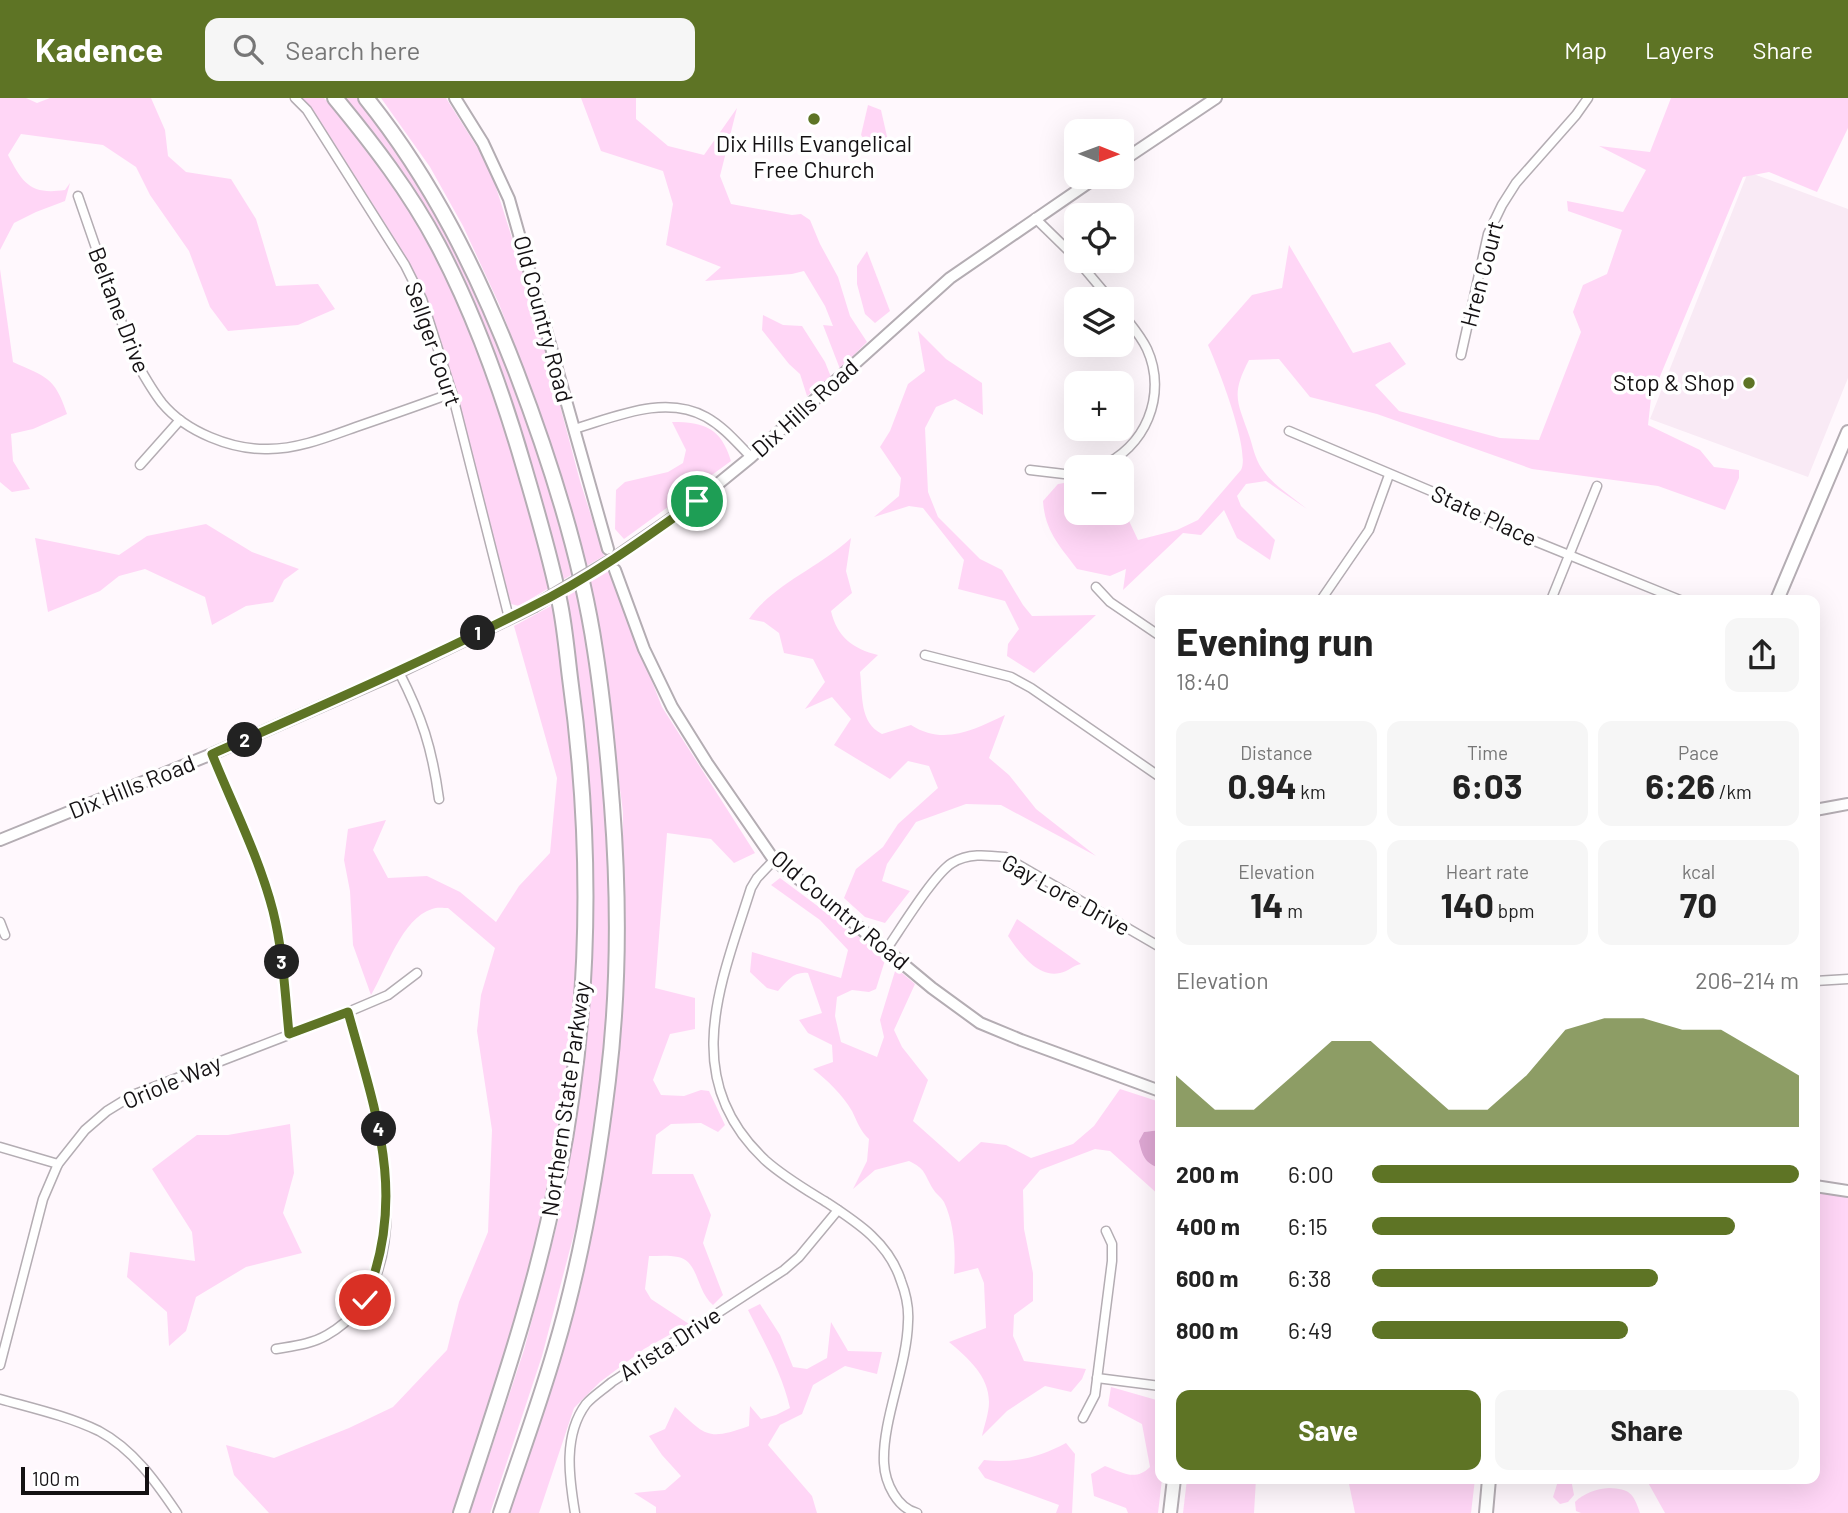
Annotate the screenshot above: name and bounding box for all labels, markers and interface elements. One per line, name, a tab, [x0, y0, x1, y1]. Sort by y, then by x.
search box	[205, 18, 695, 81]
text: Kadence	[35, 29, 163, 69]
icon: search	[229, 30, 267, 68]
text: Search here	[285, 34, 420, 65]
text: Map	[1564, 35, 1607, 64]
text: Layers	[1645, 35, 1714, 64]
text: Share	[1752, 35, 1813, 64]
marker: Dix Hills Evangelical Free Church	[806, 111, 822, 127]
north arrow	[1064, 119, 1134, 189]
map controls	[1064, 119, 1134, 525]
place label: Dix Hills Evangelical Free Church	[716, 129, 912, 183]
button: locate	[1064, 203, 1134, 273]
street label: Hren Court	[1453, 218, 1509, 330]
street label: Old Country Road	[508, 232, 580, 405]
street label: Beltane Drive	[83, 243, 157, 376]
street label: Sellger Court	[400, 278, 468, 410]
button: layers	[1064, 287, 1134, 357]
street label: Dix Hills Road	[745, 352, 863, 462]
place label: Stop & Shop	[1613, 368, 1735, 396]
button: +	[1064, 371, 1134, 441]
marker: Stop & Shop	[1741, 375, 1757, 391]
button: −	[1064, 455, 1134, 525]
pin	[667, 471, 727, 531]
street label: State Place	[1427, 478, 1542, 552]
icon: arrive	[678, 482, 716, 520]
pin: 1	[461, 616, 496, 650]
text: Evening run	[1176, 618, 1374, 664]
button: share	[1725, 618, 1799, 692]
text: 1	[474, 621, 481, 644]
text: 18:40	[1176, 667, 1230, 695]
pin: 2	[228, 722, 262, 758]
text: 2	[239, 728, 250, 751]
text: Distance	[1240, 741, 1313, 764]
text: Time	[1467, 741, 1508, 764]
text: Pace	[1678, 741, 1719, 764]
street label: Dix Hills Road	[64, 748, 199, 824]
text: 0.94	[1227, 764, 1297, 806]
text: 6:03	[1452, 764, 1523, 806]
text: 6:26	[1645, 764, 1715, 806]
text: km	[1297, 780, 1326, 803]
text: /km	[1715, 780, 1752, 803]
street label: Old Country Road	[766, 843, 915, 975]
street label: Gay Lore Drive	[997, 847, 1136, 941]
text: Elevation	[1238, 860, 1315, 883]
text: Heart rate	[1446, 860, 1529, 883]
text: kcal	[1682, 860, 1715, 883]
text: 14	[1250, 883, 1284, 925]
text: 140	[1441, 883, 1494, 925]
text: 70	[1680, 883, 1717, 925]
text: m	[1284, 899, 1303, 922]
text: bpm	[1494, 899, 1534, 922]
pin: 3	[264, 944, 300, 980]
text: 3	[276, 950, 287, 973]
text: Elevation	[1176, 966, 1269, 994]
text: 206–214 m	[1695, 966, 1799, 994]
street label: Northern State Parkway	[535, 979, 595, 1218]
street label: Oriole Way	[118, 1048, 226, 1114]
pin: 4	[362, 1112, 396, 1146]
text: 4	[373, 1117, 384, 1140]
text: 200 m	[1176, 1160, 1239, 1188]
text: 6:00	[1288, 1160, 1334, 1188]
text: 400 m	[1176, 1212, 1240, 1240]
text: 6:15	[1288, 1212, 1328, 1240]
text: 600 m	[1176, 1264, 1238, 1292]
text: 6:38	[1288, 1264, 1331, 1292]
pin	[335, 1270, 395, 1330]
icon: check	[346, 1281, 384, 1319]
street label: Arista Drive	[614, 1300, 725, 1386]
text: 800 m	[1176, 1316, 1238, 1344]
text: 6:49	[1288, 1316, 1332, 1344]
button: Save	[1176, 1390, 1481, 1470]
button: Share	[1495, 1390, 1799, 1470]
scale bar	[21, 1464, 149, 1496]
text: 100 m	[32, 1467, 80, 1490]

